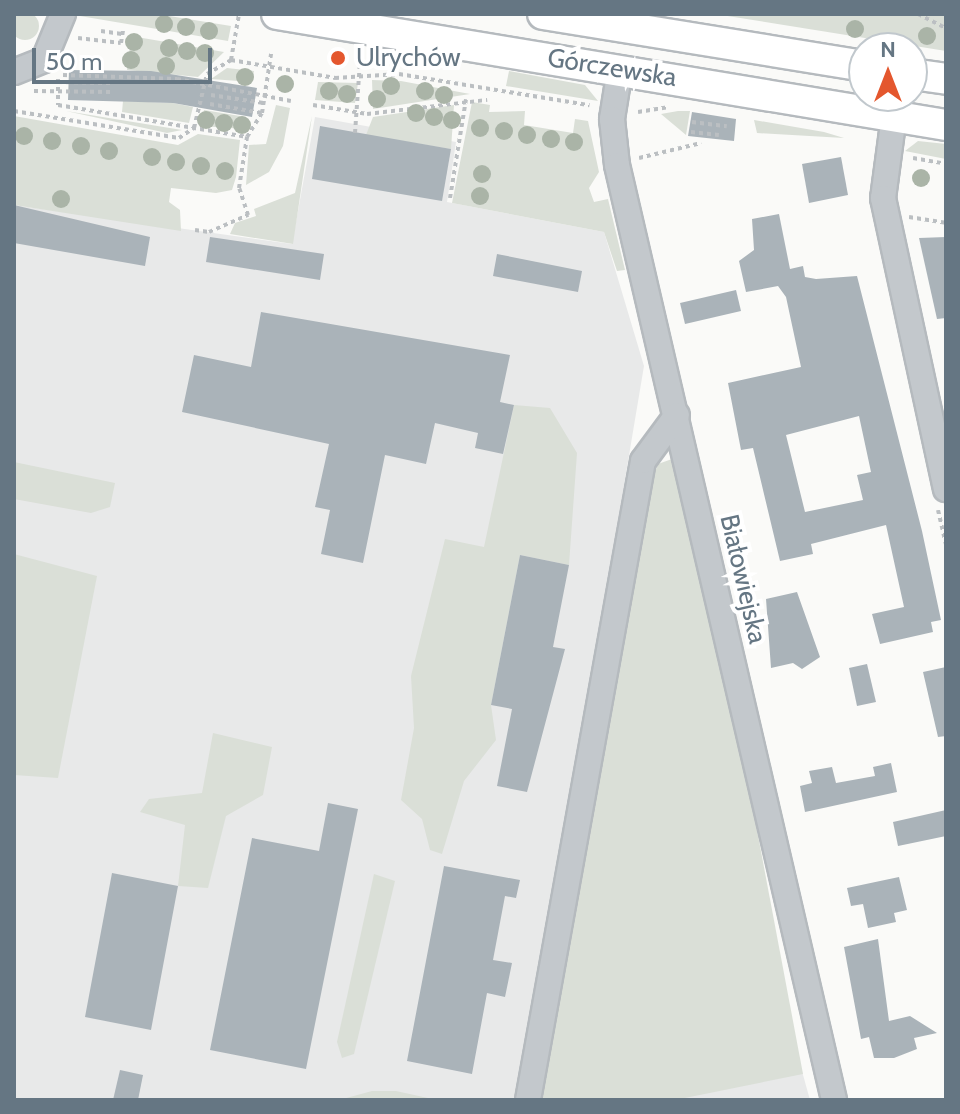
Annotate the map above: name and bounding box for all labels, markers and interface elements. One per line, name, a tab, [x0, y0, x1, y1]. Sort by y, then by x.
scale bar	[36, 32, 216, 82]
north arrow	[848, 32, 928, 112]
text: N	[880, 36, 896, 63]
place label: Ulrychów	[356, 42, 461, 74]
street label: Górczewska	[545, 42, 679, 94]
text: 50 m	[46, 47, 102, 76]
marker: Ulrychów	[327, 47, 349, 69]
street label: Białowiejska	[713, 511, 773, 647]

